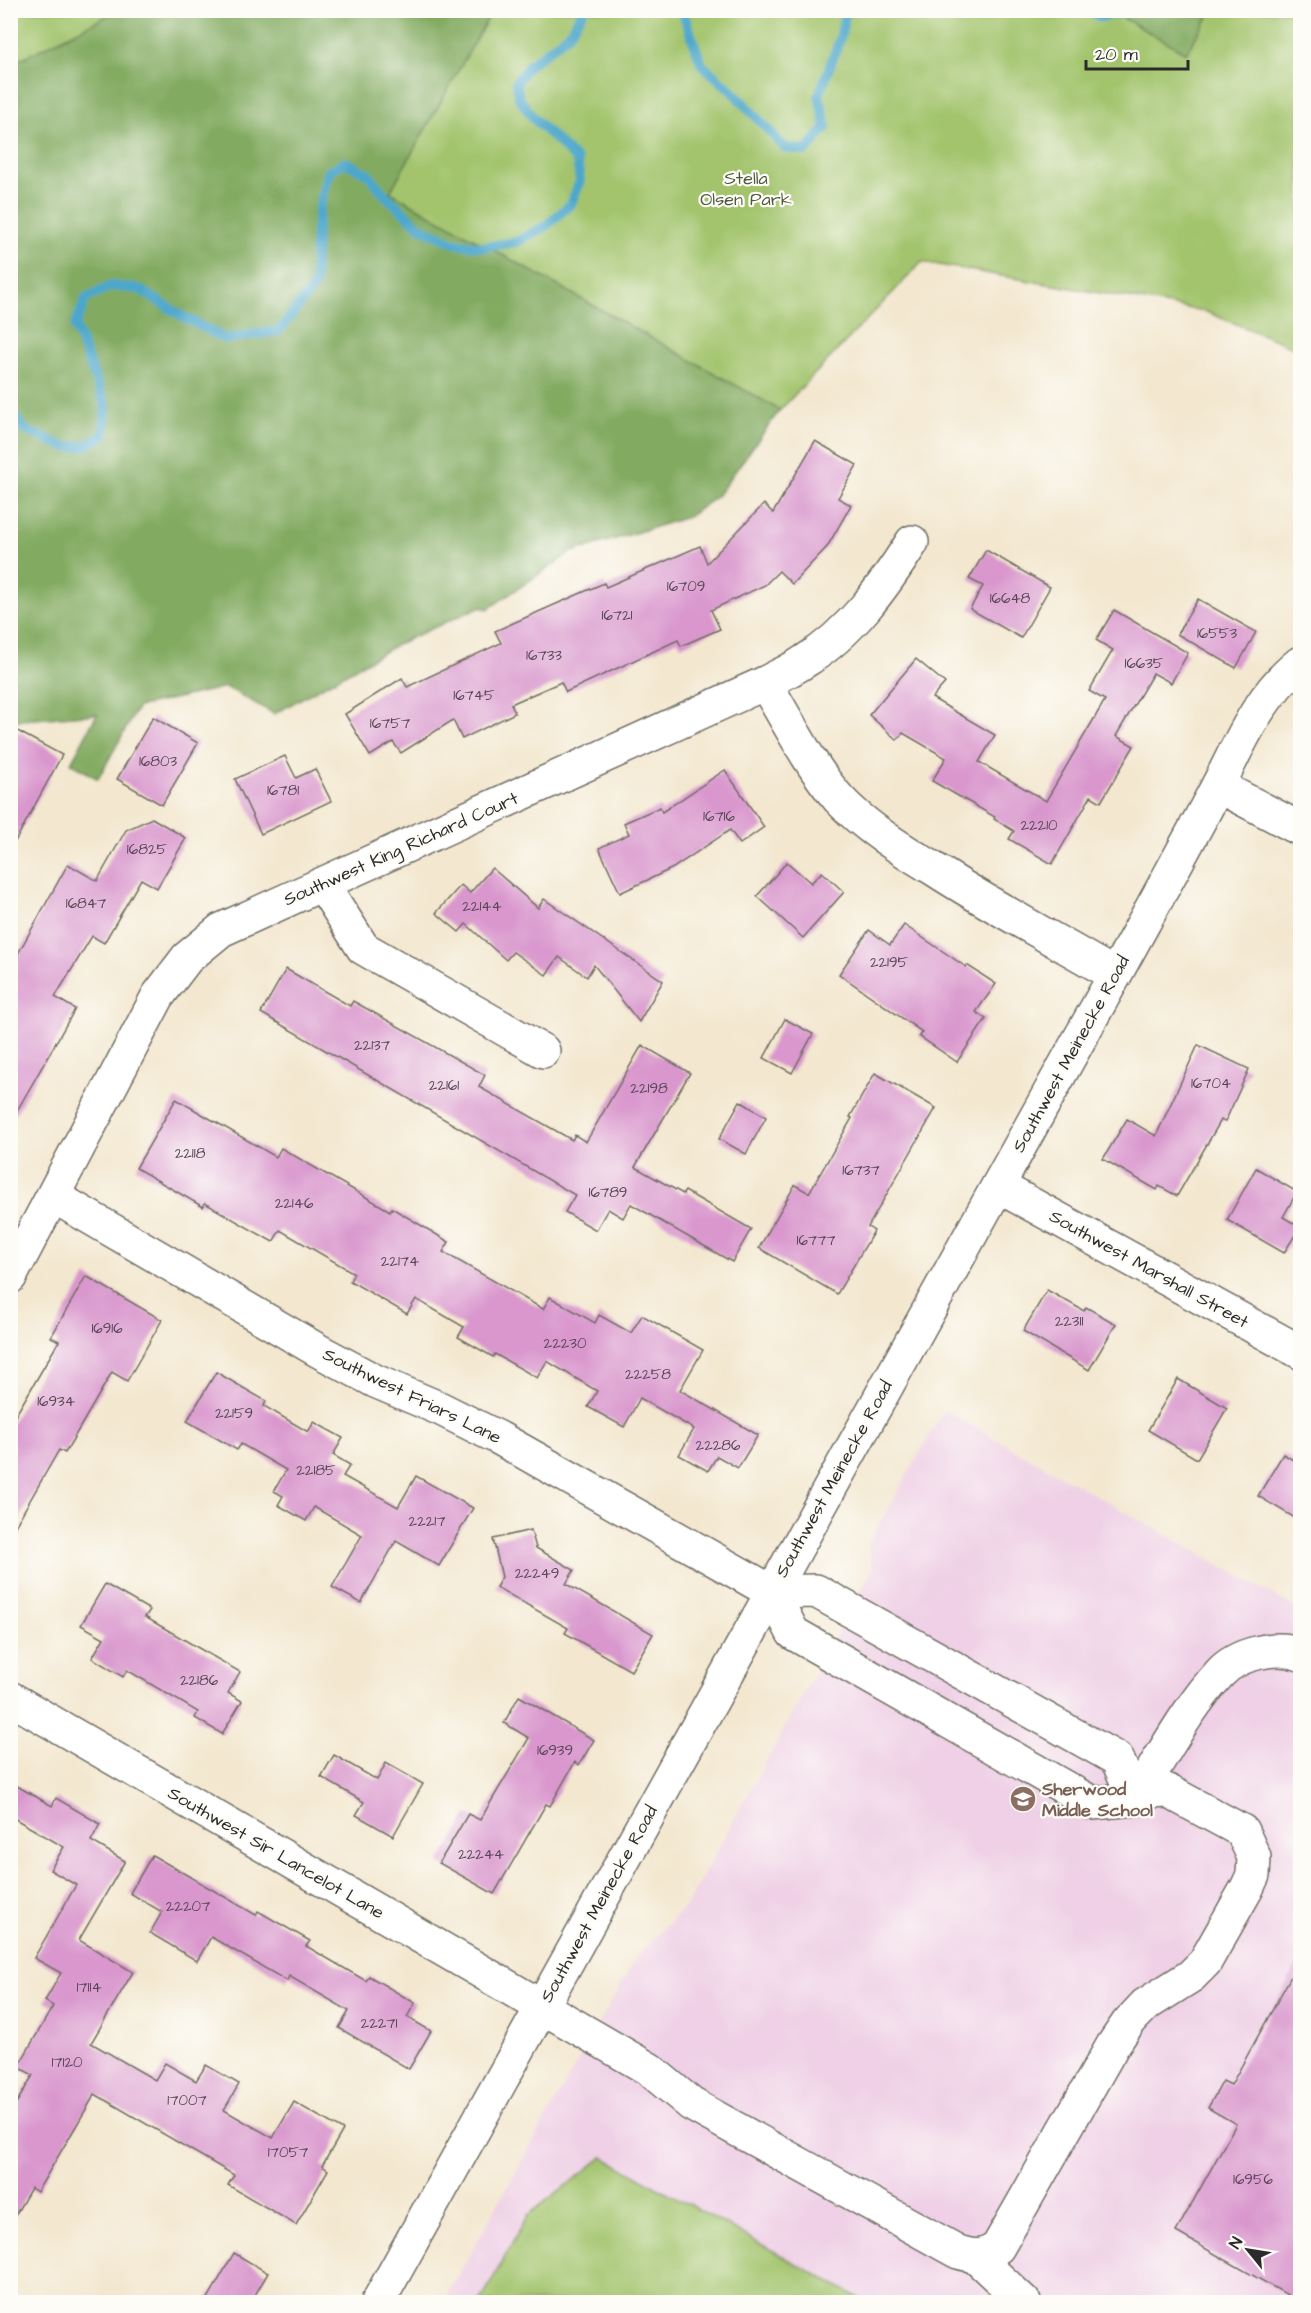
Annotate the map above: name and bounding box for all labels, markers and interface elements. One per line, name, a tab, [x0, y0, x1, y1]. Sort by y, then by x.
scale bar	[1086, 33, 1188, 71]
text: 20 m	[1095, 42, 1138, 67]
park label: Stella Olsen Park	[700, 166, 792, 212]
house number: 16709	[667, 576, 705, 597]
house number: 16648	[990, 588, 1031, 609]
house number: 16721	[601, 605, 633, 626]
house number: 16553	[1197, 623, 1237, 644]
house number: 16733	[526, 645, 562, 666]
house number: 16635	[1125, 653, 1164, 674]
house number: 16745	[453, 685, 495, 706]
house number: 16757	[370, 713, 410, 734]
house number: 16803	[139, 751, 177, 772]
house number: 16781	[267, 780, 299, 801]
street label: Southwest King Richard Court	[280, 786, 523, 913]
house number: 16716	[703, 806, 736, 827]
house number: 22210	[1020, 815, 1058, 836]
house number: 16825	[127, 839, 168, 860]
house number: 16847	[66, 893, 106, 914]
house number: 22144	[462, 896, 502, 917]
street label: Southwest Meinecke Road	[1006, 951, 1136, 1157]
house number: 22195	[870, 952, 909, 973]
house number: 22137	[354, 1035, 390, 1056]
house number: 16704	[1191, 1073, 1231, 1094]
house number: 22161	[429, 1075, 459, 1096]
house number: 22198	[630, 1078, 668, 1099]
house number: 22118	[175, 1143, 206, 1164]
house number: 16737	[842, 1160, 880, 1181]
house number: 16789	[589, 1182, 627, 1203]
house number: 22146	[275, 1193, 314, 1214]
street label: Southwest Marshall Street	[1045, 1204, 1254, 1335]
house number: 16777	[796, 1230, 836, 1251]
house number: 22174	[381, 1251, 419, 1272]
house number: 22311	[1055, 1311, 1083, 1332]
house number: 16916	[91, 1318, 123, 1339]
house number: 22230	[544, 1333, 587, 1354]
street label: Southwest Friars Lane	[319, 1342, 506, 1450]
house number: 22258	[625, 1364, 671, 1385]
street label: Southwest Meinecke Road	[769, 1376, 899, 1582]
house number: 16934	[37, 1391, 75, 1412]
house number: 22159	[215, 1403, 253, 1424]
house number: 22286	[696, 1435, 741, 1456]
house number: 22185	[296, 1460, 336, 1481]
house number: 22217	[409, 1511, 445, 1532]
house number: 22249	[515, 1563, 559, 1584]
house number: 22186	[180, 1670, 219, 1691]
house number: 16939	[537, 1740, 573, 1761]
place label: Sherwood Middle School	[1041, 1777, 1153, 1823]
street label: Southwest Sir Lancelot Lane	[163, 1781, 389, 1925]
school or university icon: Sherwood Middle School	[1008, 1784, 1038, 1814]
street label: Southwest Meinecke Road	[534, 1801, 664, 2007]
house number: 22244	[458, 1844, 504, 1865]
house number: 22207	[166, 1896, 210, 1917]
house number: 17114	[76, 1977, 102, 1998]
house number: 22271	[361, 2013, 398, 2034]
house number: 17120	[51, 2052, 83, 2073]
house number: 17007	[167, 2090, 207, 2111]
house number: 17057	[268, 2142, 308, 2163]
house number: 16956	[1233, 2169, 1274, 2190]
north arrow	[1218, 2220, 1278, 2280]
text: N	[1224, 2233, 1248, 2253]

